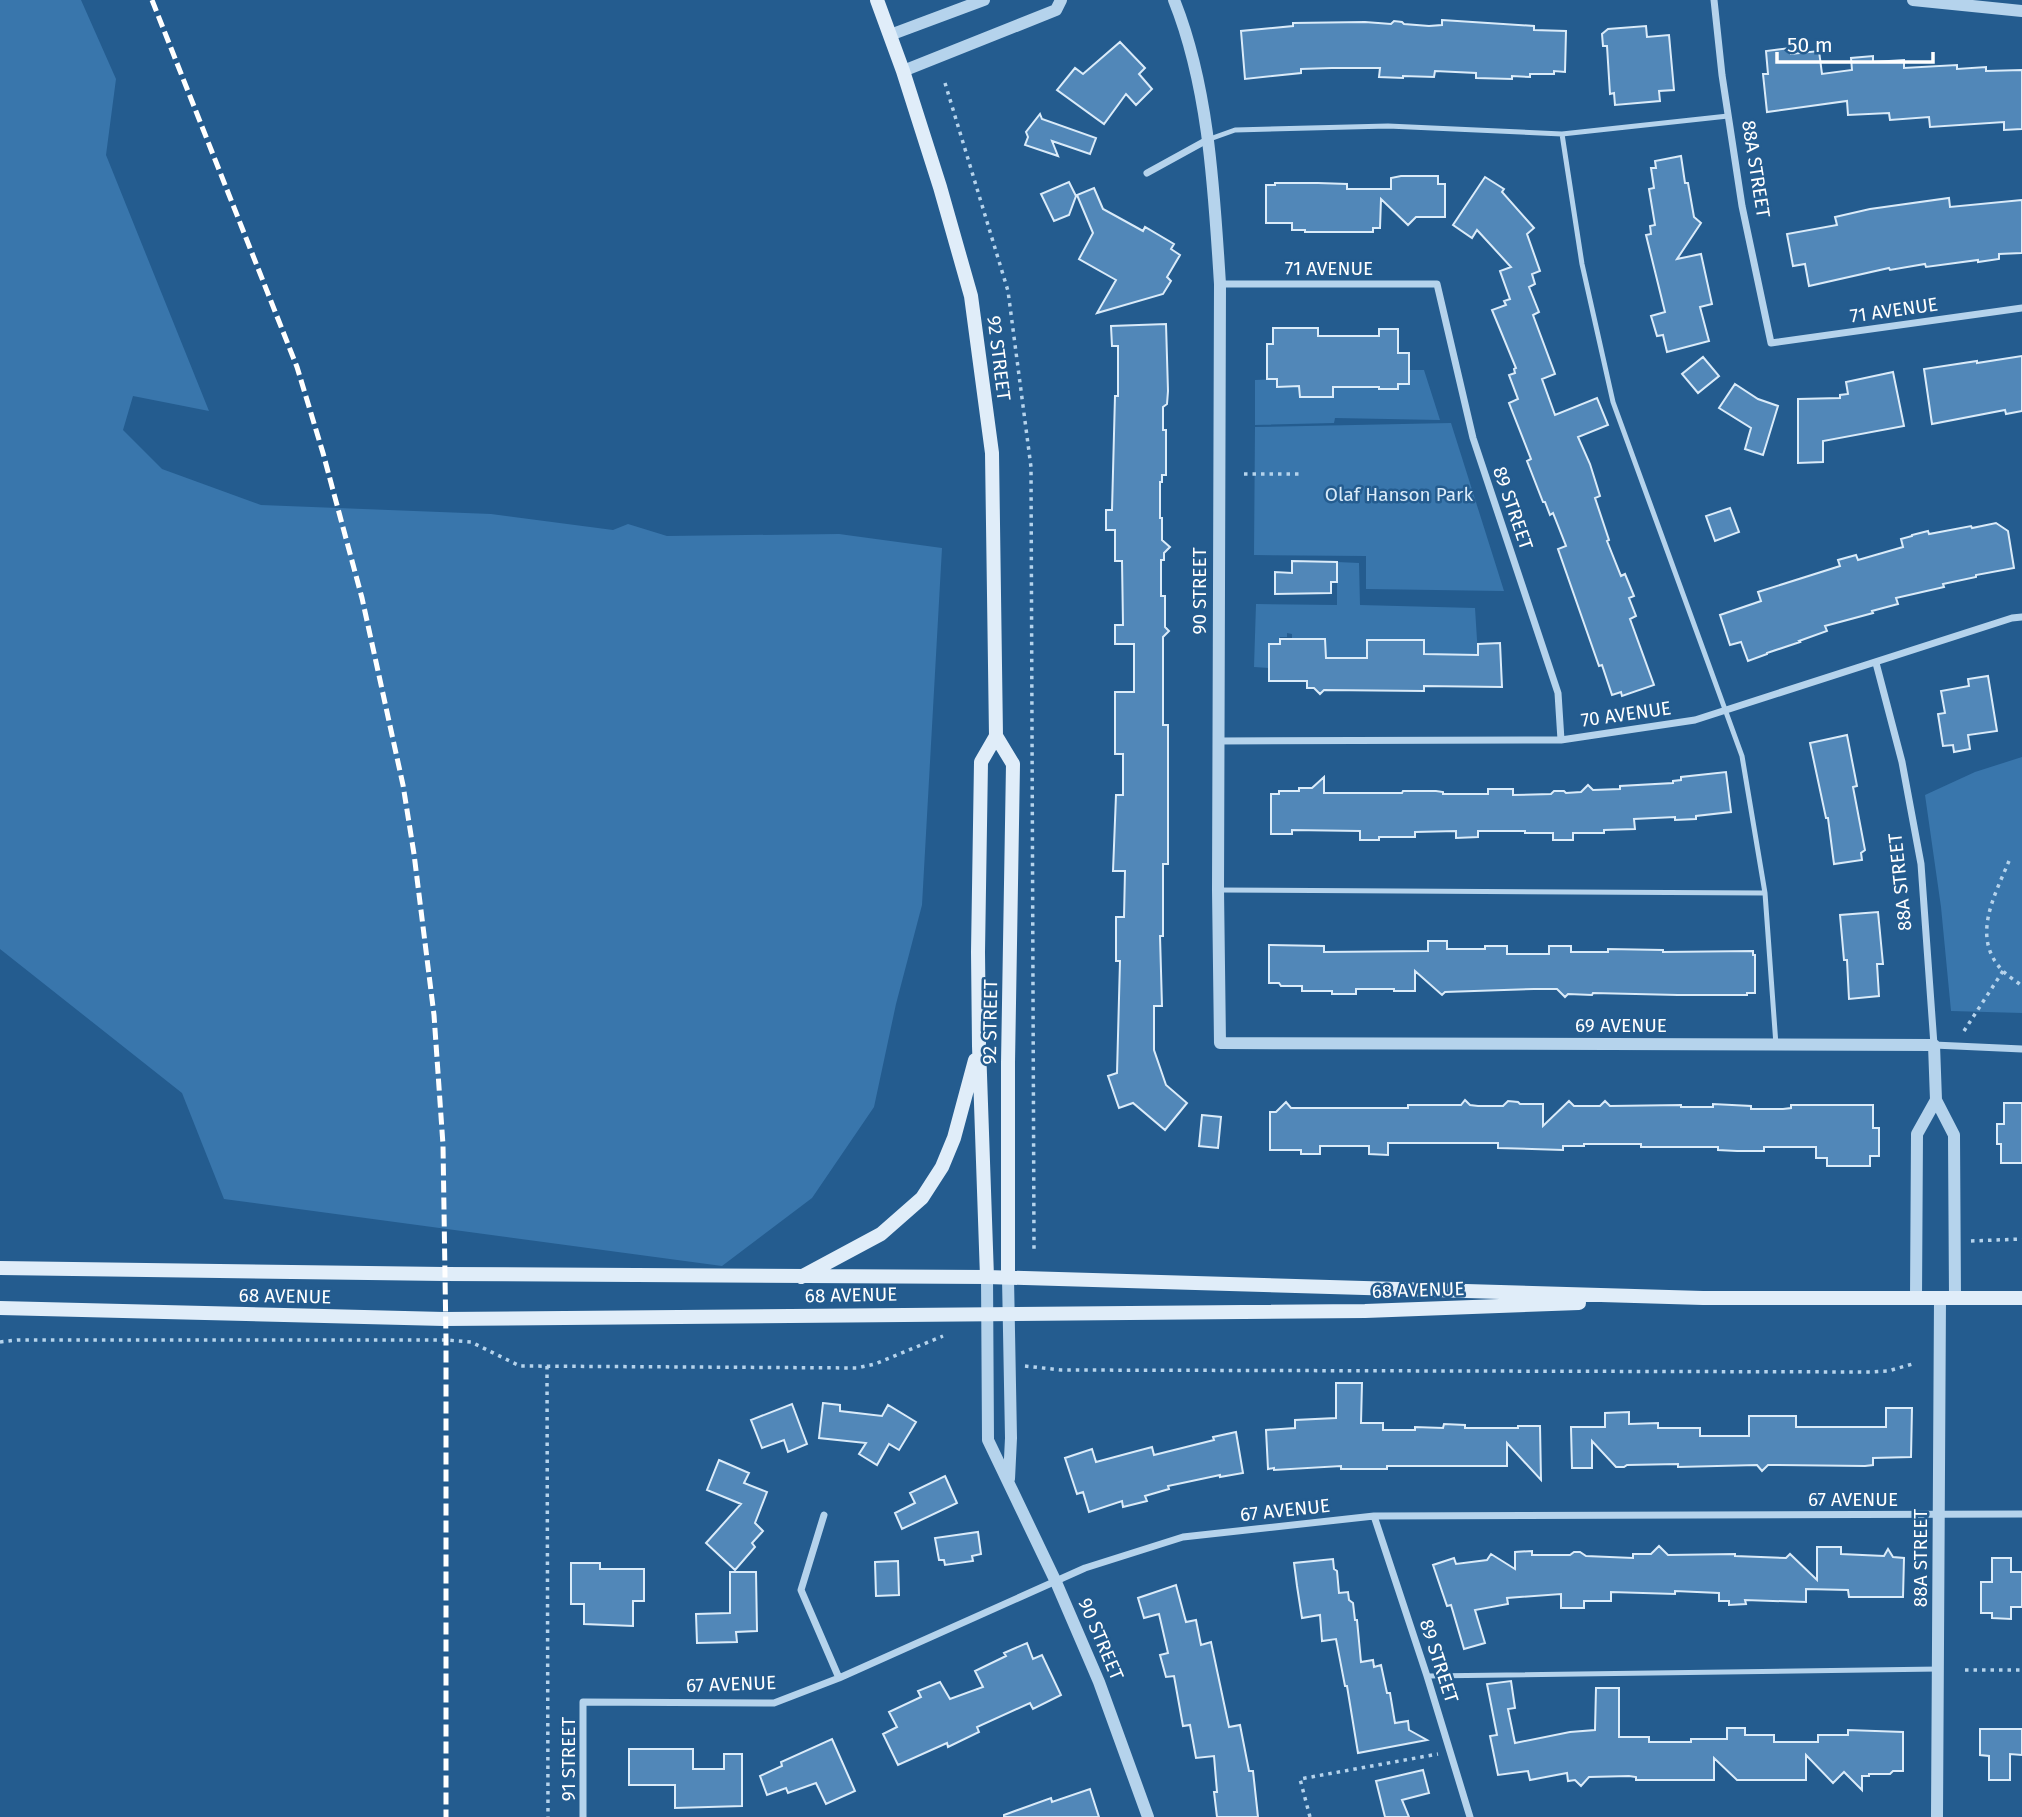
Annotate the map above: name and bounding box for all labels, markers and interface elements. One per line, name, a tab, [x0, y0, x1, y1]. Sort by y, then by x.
scale bar	[1777, 21, 1933, 65]
text: 50 m	[1787, 32, 1833, 58]
street label: 88A STREET	[1737, 119, 1775, 219]
street label: 71 AVENUE	[1285, 257, 1373, 280]
street label: 71 AVENUE	[1849, 292, 1939, 328]
street label: 92 STREET	[982, 314, 1016, 402]
street label: 89 STREET	[1488, 463, 1538, 553]
park label: Olaf Hanson Park	[1325, 483, 1473, 506]
street label: 90 STREET	[1188, 547, 1211, 635]
street label: 70 AVENUE	[1579, 696, 1673, 732]
street label: 88A STREET	[1883, 832, 1917, 932]
street label: 92 STREET	[978, 979, 1002, 1065]
street label: 69 AVENUE	[1575, 1014, 1667, 1037]
street label: 68 AVENUE	[1371, 1277, 1465, 1303]
street label: 68 AVENUE	[804, 1283, 898, 1307]
street label: 68 AVENUE	[238, 1284, 332, 1308]
street label: 67 AVENUE	[1808, 1488, 1898, 1511]
street label: 67 AVENUE	[1239, 1494, 1331, 1526]
street label: 88A STREET	[1909, 1509, 1932, 1607]
street label: 90 STREET	[1073, 1594, 1129, 1684]
street label: 89 STREET	[1415, 1616, 1463, 1706]
street label: 67 AVENUE	[686, 1671, 776, 1697]
street label: 91 STREET	[557, 1717, 580, 1801]

